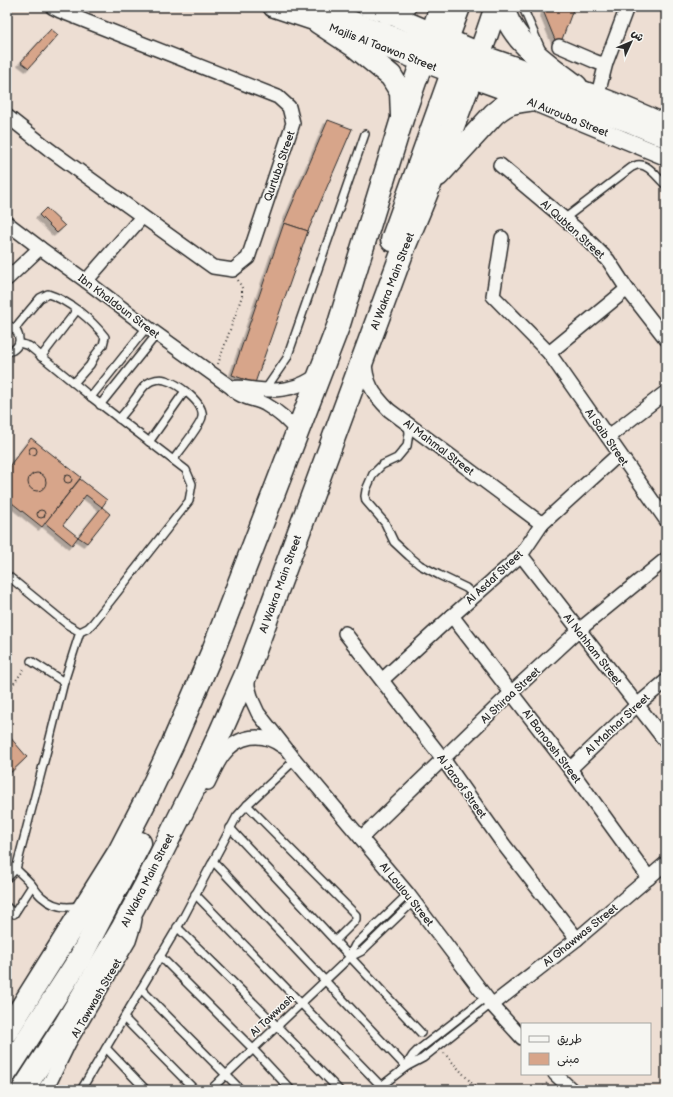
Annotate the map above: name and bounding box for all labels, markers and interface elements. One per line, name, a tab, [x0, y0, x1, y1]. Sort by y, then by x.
street label: Majlis Al Taawon Street	[327, 21, 439, 74]
north arrow	[611, 22, 651, 62]
text: ش	[629, 27, 647, 44]
street label: Al Aurouba Street	[525, 95, 611, 140]
street label: Qurtuba Street	[261, 129, 298, 203]
street label: Al Qubtan Street	[538, 197, 608, 262]
street label: Al Wakra Main Street	[368, 230, 417, 332]
street label: Ibn Khaldoun Street	[76, 272, 162, 342]
street label: Al Saib Street	[582, 406, 631, 469]
street label: Al Mahmal Street	[401, 417, 477, 478]
street label: Al Wakra Main Street	[257, 533, 304, 635]
street label: Al Asdaf Street	[463, 547, 526, 607]
street label: Al Nahham Street	[561, 611, 625, 688]
street label: Al Shiraa Street	[478, 664, 543, 726]
street label: Al Mahhar Street	[582, 691, 653, 757]
street label: Al Banoosh Street	[520, 707, 584, 786]
street label: Al Jaroof Street	[434, 752, 490, 821]
street label: Al Wakra Main Street	[118, 831, 177, 929]
street label: Al Loulou Street	[377, 860, 437, 929]
street label: Al Ghawwas Street	[540, 901, 621, 969]
street label: Al Tawwash Street	[69, 956, 125, 1040]
street label: Al Tawwash	[247, 992, 297, 1039]
legend	[521, 1023, 651, 1075]
text: طريق	[557, 1032, 582, 1047]
text: مبنى	[557, 1052, 580, 1067]

